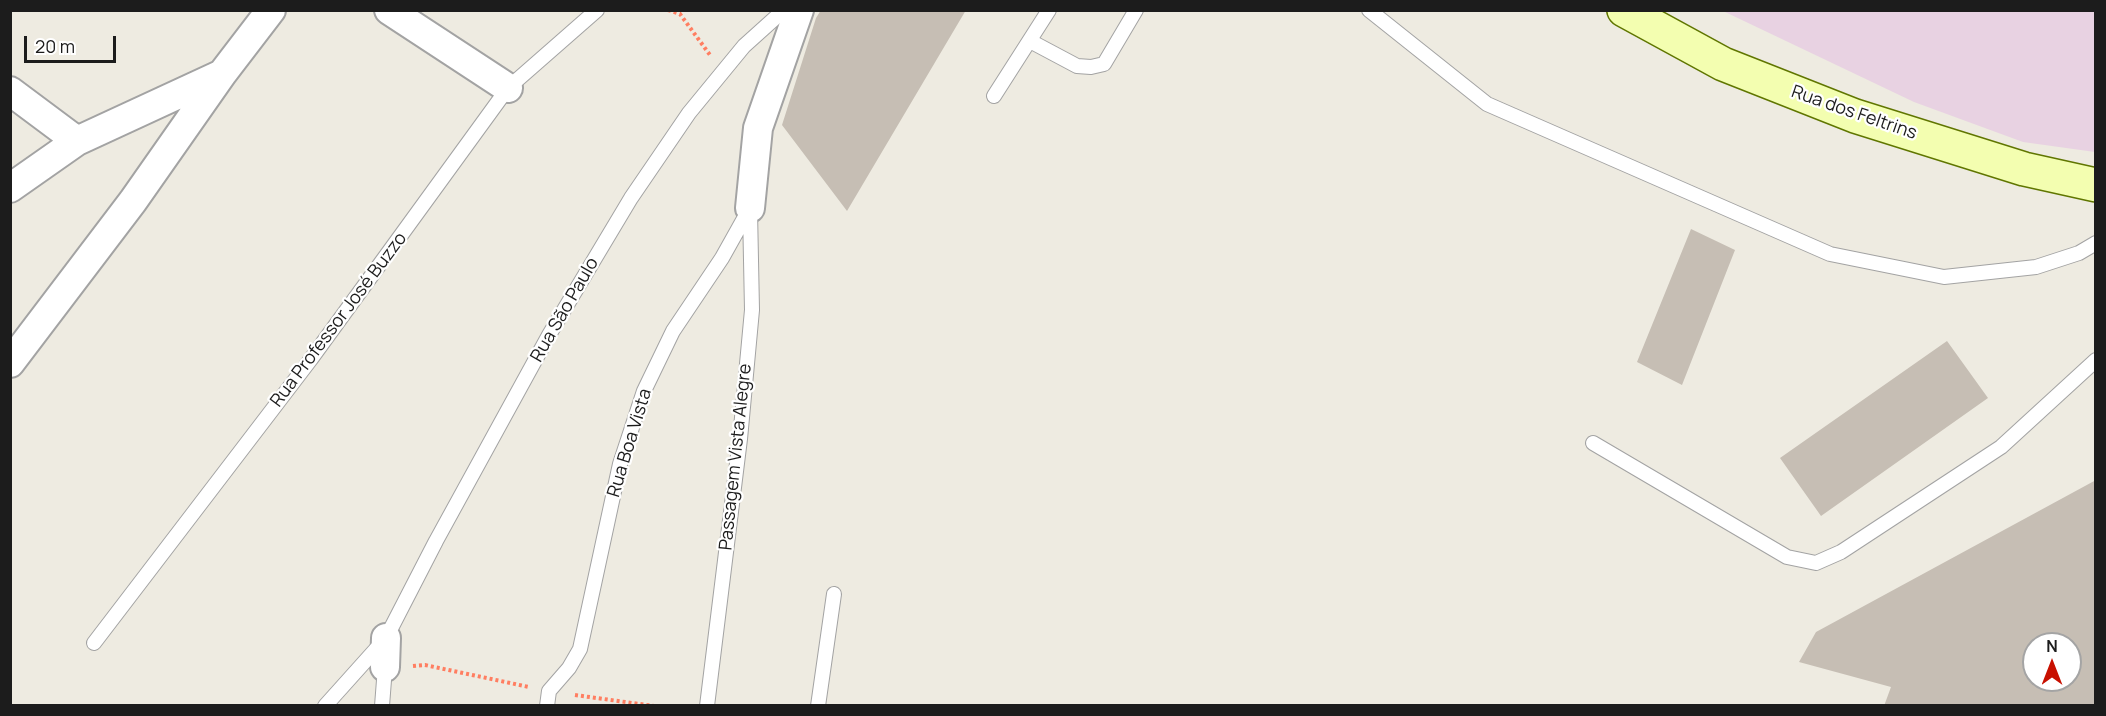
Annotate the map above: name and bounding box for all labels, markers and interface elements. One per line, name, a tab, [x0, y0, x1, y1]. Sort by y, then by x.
scale bar	[27, 24, 118, 62]
text: 20 m	[35, 34, 75, 58]
street label: Rua dos Feltrins	[1788, 81, 1920, 145]
street label: Rua Professor José Buzzo	[266, 229, 412, 411]
street label: Rua São Paulo	[526, 254, 604, 366]
street label: Passagem Vista Alegre	[715, 363, 757, 551]
street label: Rua Boa Vista	[603, 386, 657, 500]
north arrow	[2022, 632, 2082, 692]
text: N	[2046, 635, 2058, 657]

